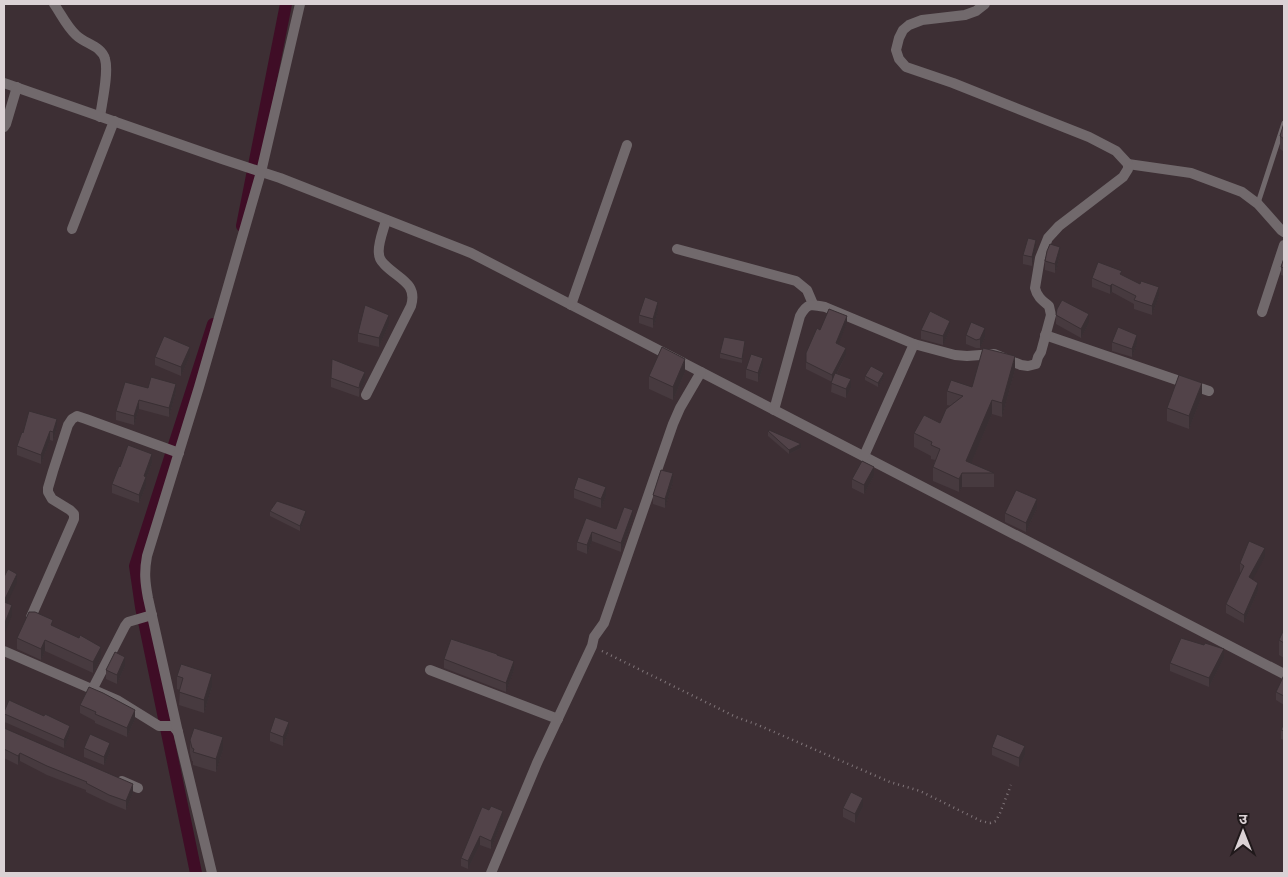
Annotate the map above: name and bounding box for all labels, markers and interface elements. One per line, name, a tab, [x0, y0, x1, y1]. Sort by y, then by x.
north arrow	[1218, 807, 1268, 857]
text: उ	[1239, 810, 1248, 828]

